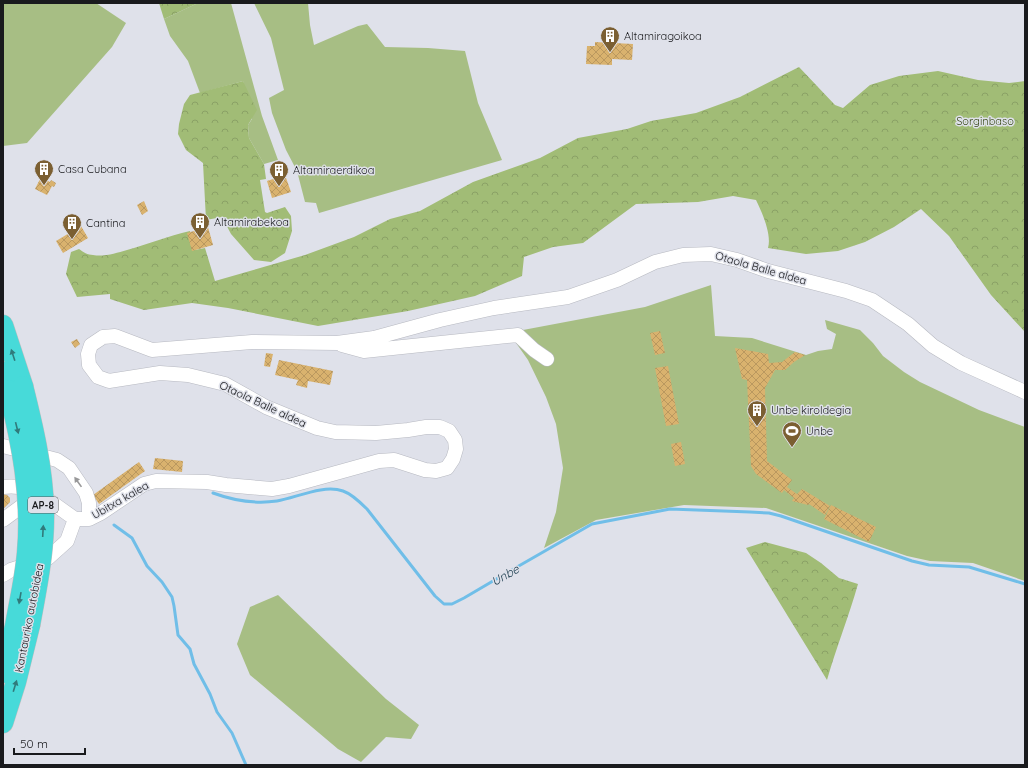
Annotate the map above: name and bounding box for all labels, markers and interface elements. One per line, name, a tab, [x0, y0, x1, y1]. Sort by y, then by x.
building icon: Altamiragoikoa	[599, 25, 621, 53]
place label: Altamiragoikoa	[624, 29, 702, 43]
park label: Sorginbaso	[956, 114, 1014, 128]
building icon: Casa Cubana	[33, 158, 55, 186]
building icon: Altamiraerdikoa	[268, 159, 290, 187]
place label: Casa Cubana	[58, 162, 127, 176]
place label: Altamiraerdikoa	[293, 163, 374, 177]
building icon: Altamirabekoa	[189, 211, 211, 239]
building icon: Cantina	[61, 212, 83, 240]
place label: Altamirabekoa	[214, 215, 289, 229]
place label: Cantina	[86, 216, 125, 230]
street label: Otaola Balle aldea	[714, 248, 808, 288]
one-way arrow	[10, 349, 16, 361]
street label: Otaola Balle aldea	[217, 378, 309, 430]
building icon: Unbe kiroldegia	[746, 399, 768, 427]
place label: Unbe kiroldegia	[771, 403, 851, 417]
sports icon: Unbe	[781, 420, 803, 448]
one-way arrow	[15, 421, 21, 434]
place label: Unbe	[806, 424, 833, 438]
one-way arrow	[74, 477, 82, 488]
street label: Ubitxa kalea	[89, 478, 151, 522]
road number: AP-8	[28, 497, 58, 513]
one-way arrow	[39, 525, 46, 537]
water label: Unbe	[488, 561, 523, 589]
street label: Kantauriko autobidea	[12, 562, 46, 674]
one-way arrow	[17, 592, 23, 604]
one-way arrow	[12, 679, 18, 691]
scale bar	[14, 730, 85, 756]
text: 50 m	[20, 736, 48, 751]

